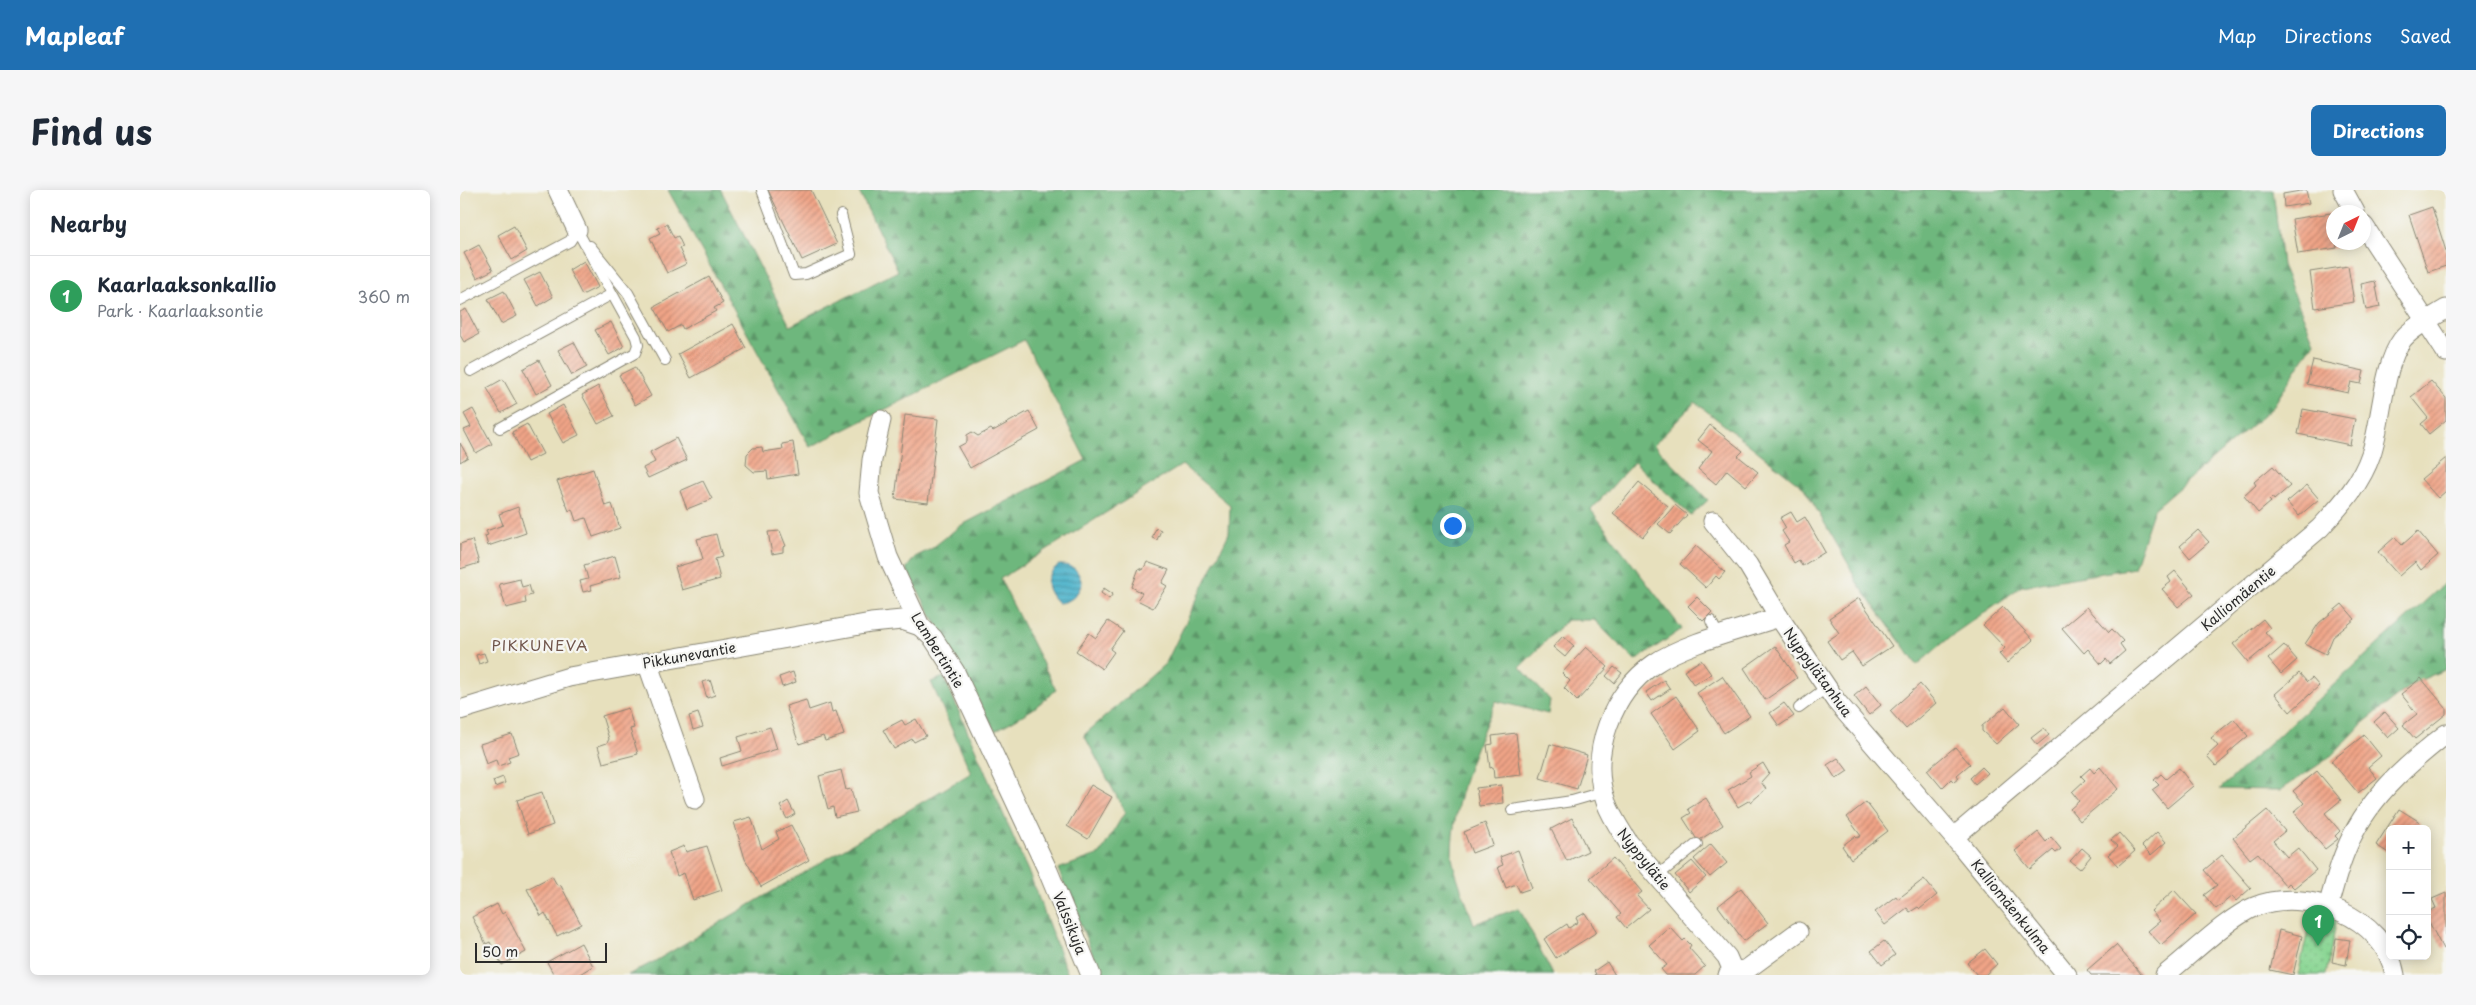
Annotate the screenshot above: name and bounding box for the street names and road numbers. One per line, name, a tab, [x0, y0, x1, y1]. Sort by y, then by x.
street label: Kalliomäentie	[2196, 560, 2280, 636]
street label: Lambertintie	[906, 608, 970, 692]
street label: Nyppylätanhua	[1778, 623, 1858, 721]
street label: Pikkunevantie	[641, 636, 737, 674]
street label: Nyppylätie	[1612, 823, 1676, 895]
street label: Kalliomäenkulma	[1966, 854, 2056, 958]
street label: Valssikuja	[1048, 889, 1092, 958]

